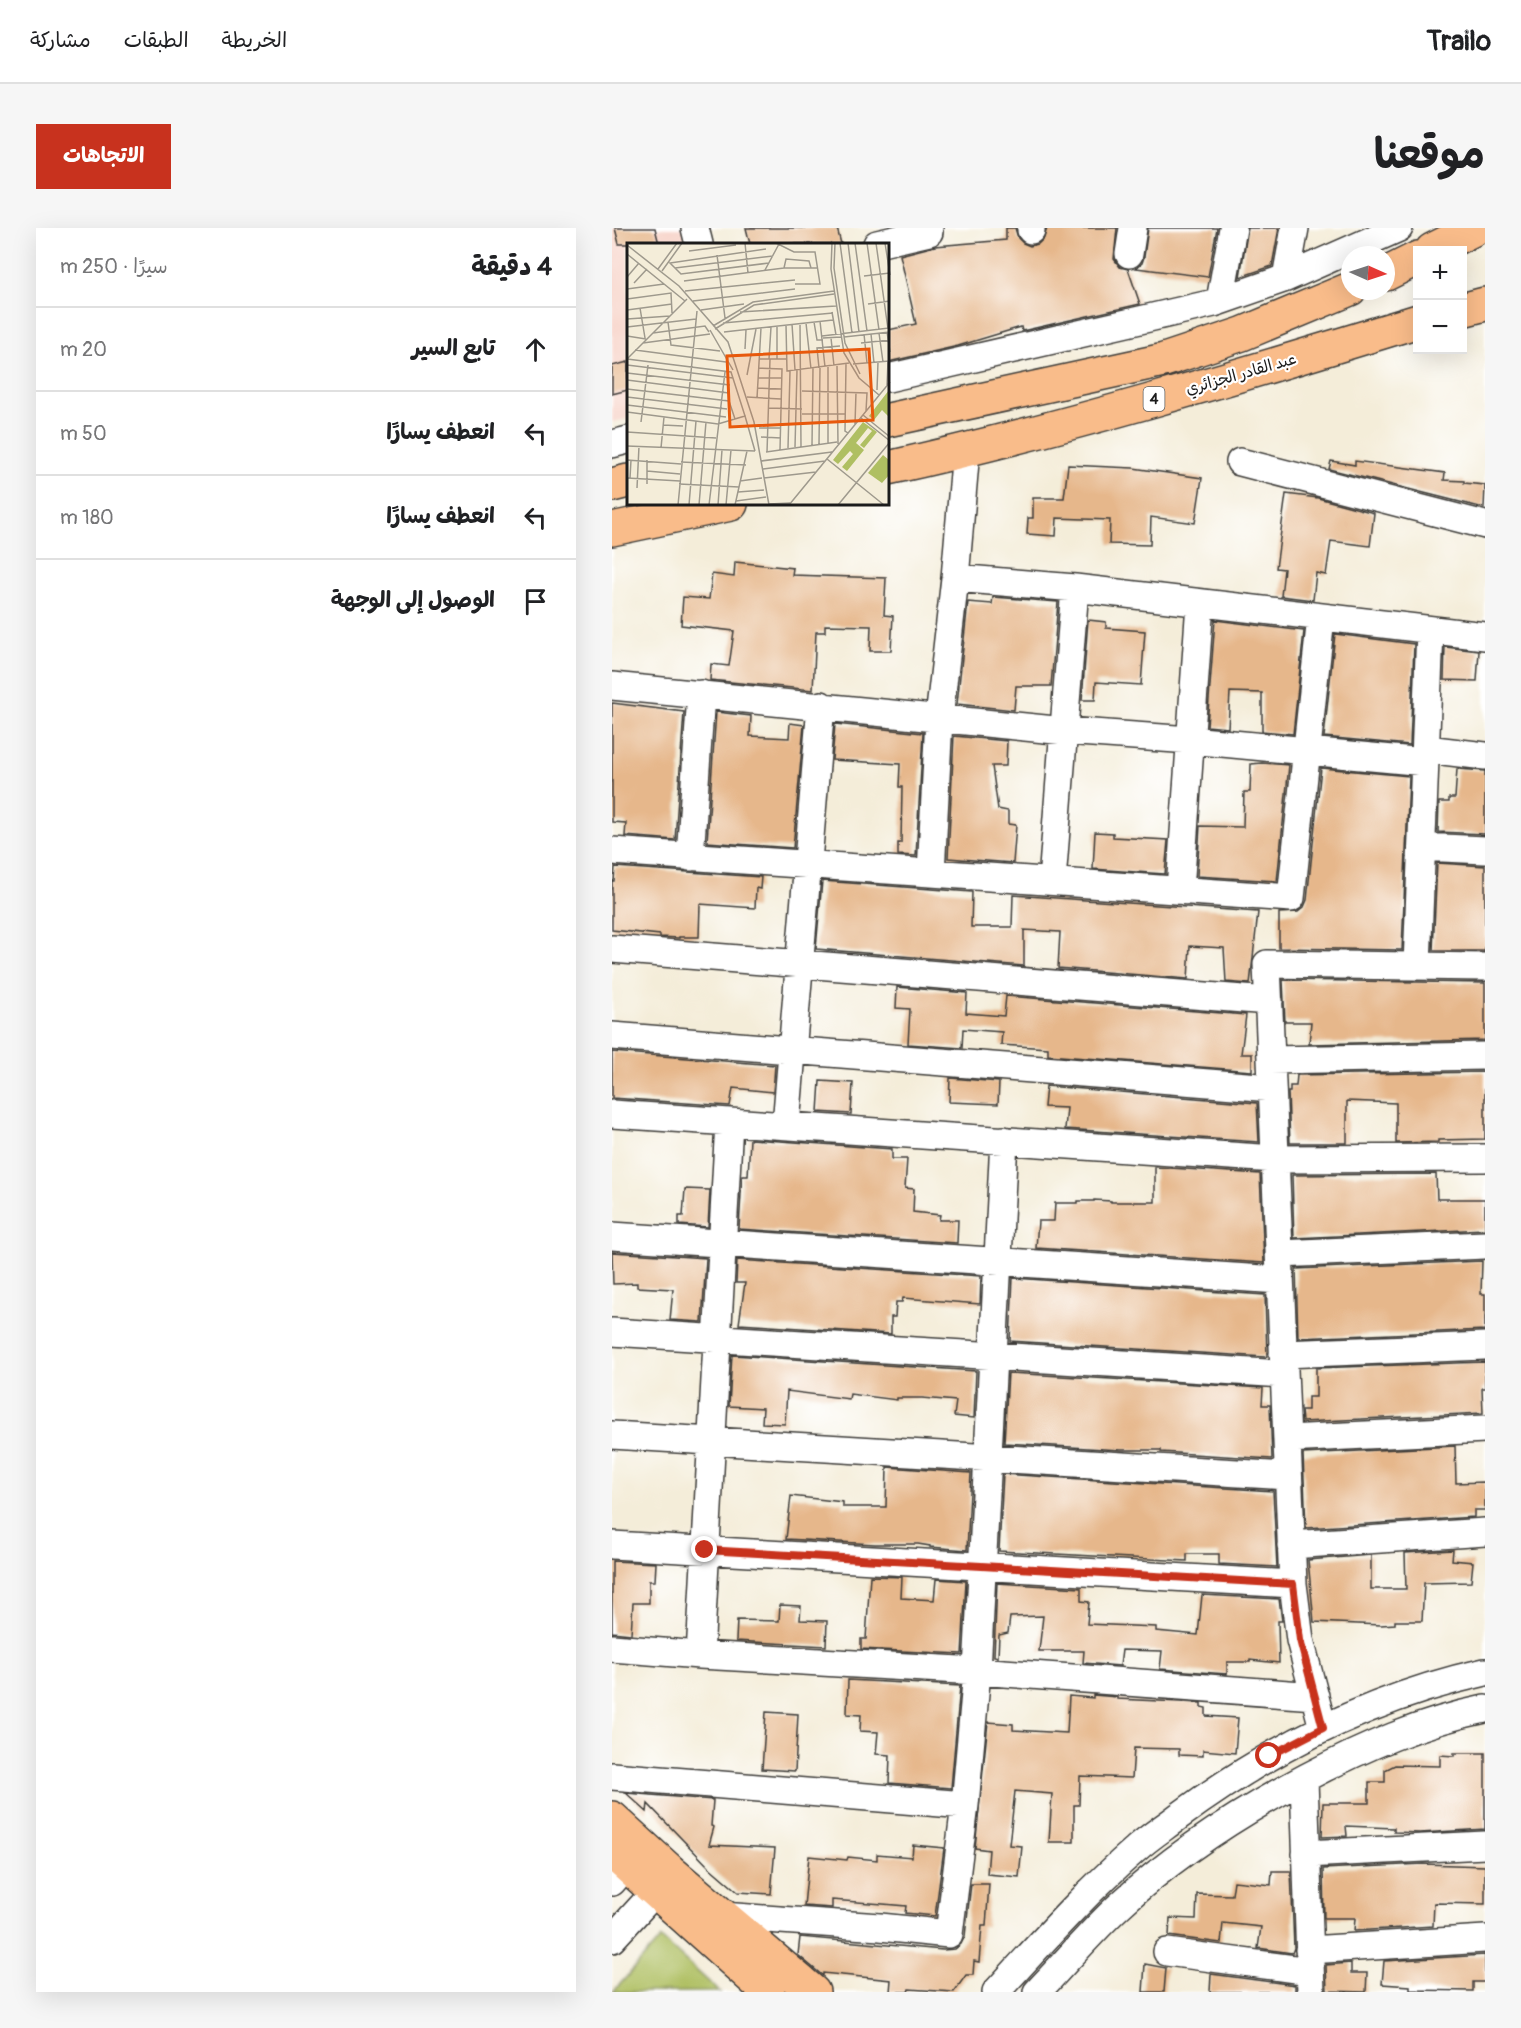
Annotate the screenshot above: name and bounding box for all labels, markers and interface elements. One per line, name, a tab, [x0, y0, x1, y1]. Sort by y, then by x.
text: Trailo	[1427, 24, 1491, 59]
text: مشاركة	[30, 27, 91, 54]
text: الطبقات	[124, 27, 189, 54]
text: الخريطة	[222, 27, 287, 54]
button: الاتجاهات	[36, 124, 171, 189]
text: موقعنا	[1374, 129, 1485, 181]
inset map	[627, 243, 890, 506]
north arrow	[1341, 246, 1395, 300]
map controls	[1413, 246, 1467, 354]
button: +	[1413, 246, 1467, 300]
text: 4 دقيقة	[471, 251, 552, 283]
text: سيرًا · 250 m	[60, 254, 168, 279]
button: −	[1413, 300, 1467, 354]
icon: ahead	[519, 333, 552, 366]
text: تابع السير	[412, 334, 495, 362]
text: 20 m	[60, 337, 107, 362]
street label: عبد القادر الجزائري	[1183, 349, 1299, 400]
road number: 4	[1144, 387, 1164, 411]
icon: left	[519, 417, 552, 450]
text: انعطف يسارًا	[386, 418, 495, 446]
text: 50 m	[60, 421, 107, 446]
icon: left	[519, 501, 552, 534]
text: انعطف يسارًا	[386, 502, 495, 530]
text: 180 m	[60, 505, 114, 530]
icon: arrive	[519, 585, 552, 618]
text: الوصول إلى الوجهة	[331, 586, 495, 614]
route end	[691, 1536, 717, 1562]
route start	[1255, 1742, 1281, 1768]

